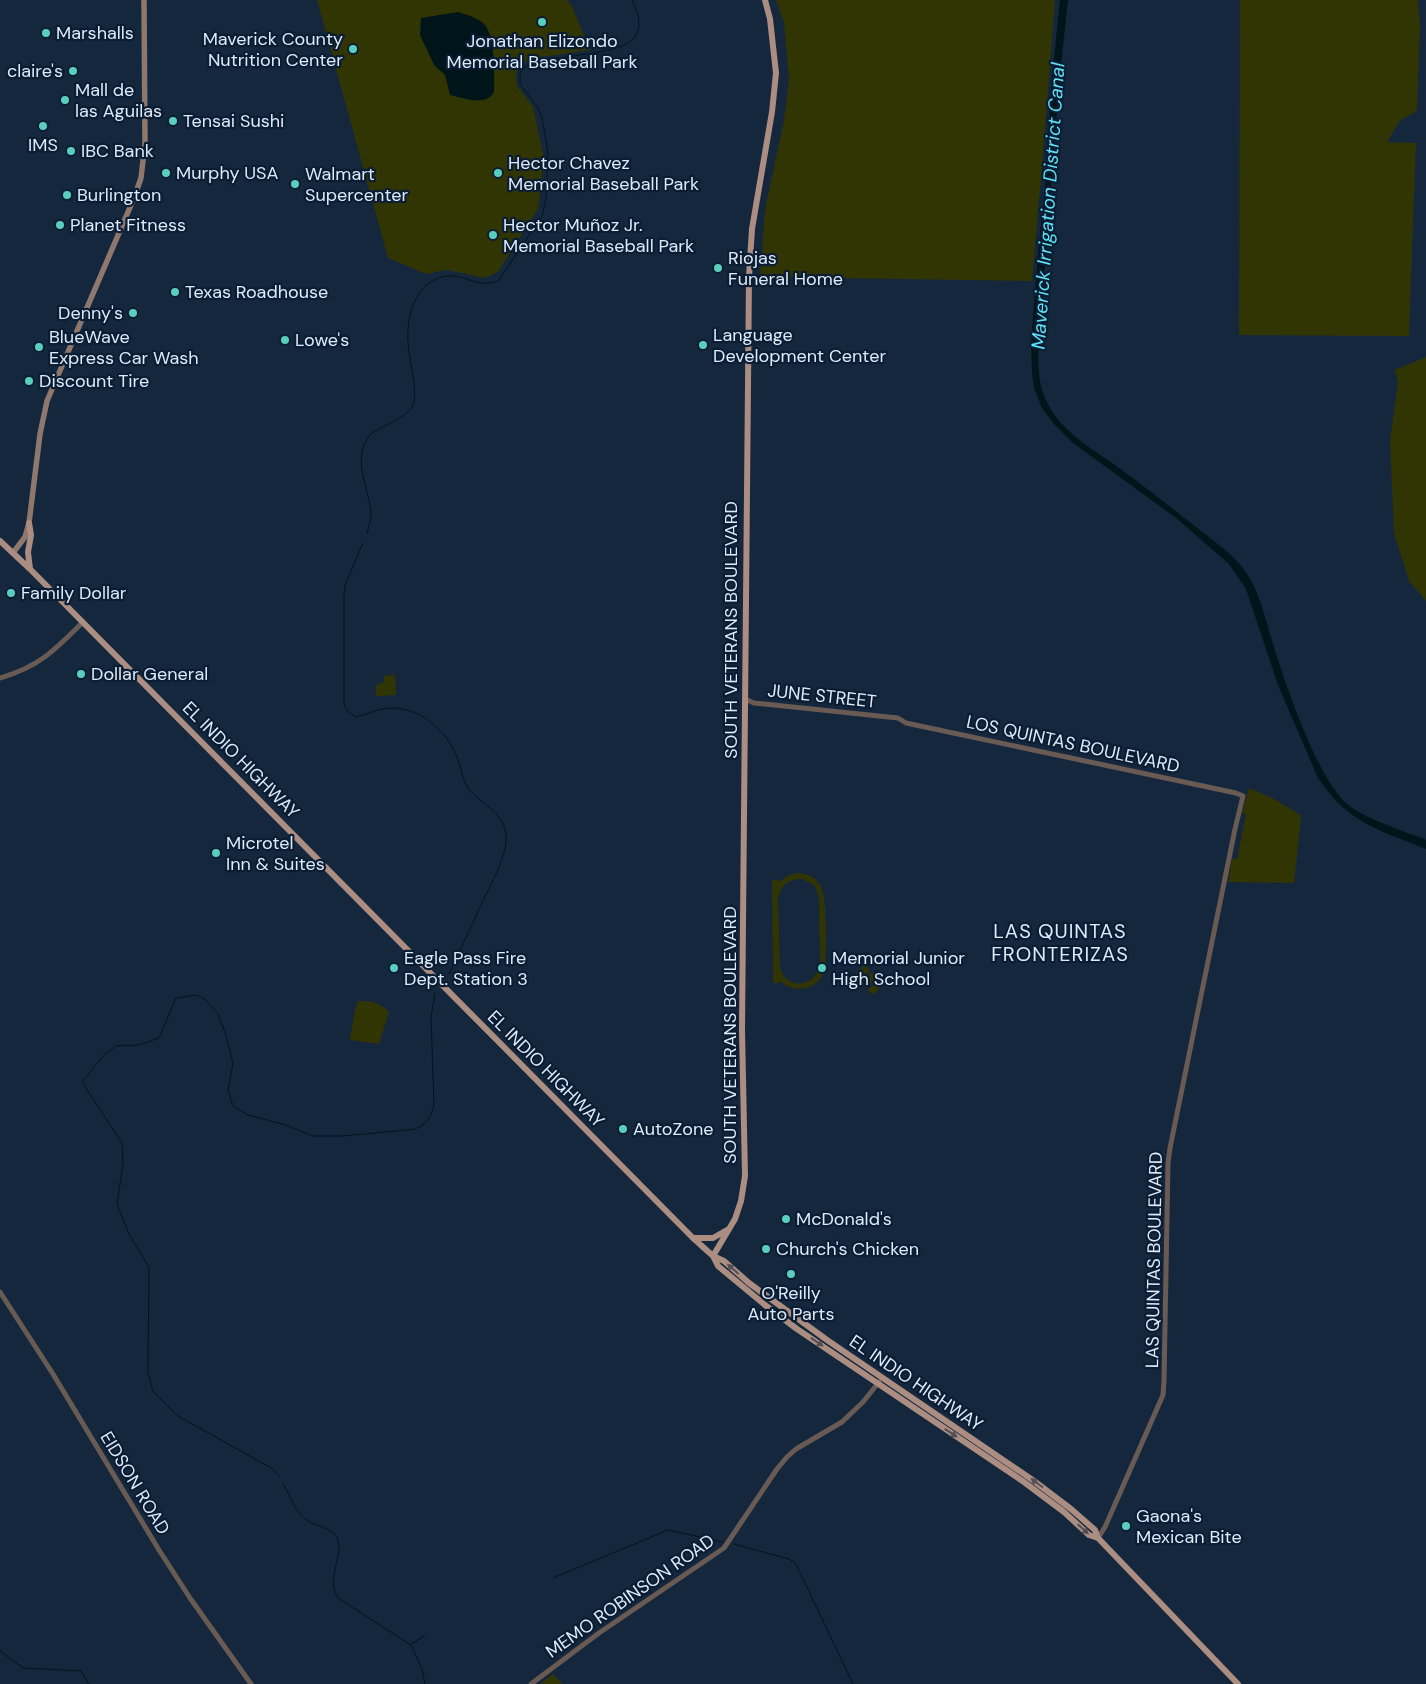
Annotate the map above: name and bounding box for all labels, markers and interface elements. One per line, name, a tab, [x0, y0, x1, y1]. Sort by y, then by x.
marker: Jonathan Elizondo Memorial Baseball Park	[536, 16, 548, 28]
place label: Marshalls	[56, 21, 134, 45]
marker: Marshalls	[40, 27, 52, 39]
place label: Maverick County Nutrition Center	[203, 27, 343, 72]
place label: Jonathan Elizondo Memorial Baseball Park	[447, 29, 637, 74]
marker: Maverick County Nutrition Center	[347, 43, 359, 55]
place label: claire's	[7, 59, 63, 83]
water label: Maverick Irrigation District Canal	[1026, 61, 1071, 350]
marker: claire's	[67, 65, 79, 77]
place label: Mall de las Aguilas	[75, 78, 162, 123]
marker: Mall de las Aguilas	[59, 94, 71, 106]
place label: Tensai Sushi	[183, 109, 284, 133]
marker: Tensai Sushi	[167, 115, 179, 127]
marker: IMS	[37, 120, 49, 132]
place label: IMS	[28, 133, 58, 157]
place label: IBC Bank	[81, 139, 154, 163]
marker: IBC Bank	[65, 145, 77, 157]
place label: Hector Chavez Memorial Baseball Park	[508, 151, 699, 196]
place label: Murphy USA	[176, 161, 278, 185]
place label: Walmart Supercenter	[305, 162, 408, 207]
marker: Murphy USA	[160, 167, 172, 179]
marker: Hector Chavez Memorial Baseball Park	[492, 167, 504, 179]
marker: Walmart Supercenter	[289, 178, 301, 190]
place label: Burlington	[77, 183, 161, 207]
marker: Burlington	[61, 189, 73, 201]
place label: Planet Fitness	[70, 213, 186, 237]
place label: Hector Muñoz Jr. Memorial Baseball Park	[503, 213, 694, 258]
marker: Planet Fitness	[54, 219, 66, 231]
marker: Hector Muñoz Jr. Memorial Baseball Park	[487, 229, 499, 241]
place label: Riojas Funeral Home	[728, 246, 843, 291]
marker: Riojas Funeral Home	[712, 262, 724, 274]
place label: Texas Roadhouse	[185, 280, 328, 304]
marker: Texas Roadhouse	[169, 286, 181, 298]
place label: Denny's	[58, 301, 123, 325]
marker: Denny's	[127, 307, 139, 319]
place label: Language Development Center	[713, 323, 886, 368]
place label: BlueWave Express Car Wash	[49, 325, 199, 370]
place label: Lowe's	[295, 328, 349, 352]
marker: Lowe's	[279, 334, 291, 346]
marker: Language Development Center	[697, 339, 709, 351]
marker: BlueWave Express Car Wash	[33, 341, 45, 353]
place label: Discount Tire	[39, 369, 149, 393]
marker: Discount Tire	[23, 375, 35, 387]
street label: SOUTH VETERANS BOULEVARD	[719, 501, 743, 759]
place label: Family Dollar	[21, 581, 127, 605]
marker: Family Dollar	[5, 587, 17, 599]
place label: Dollar General	[91, 662, 208, 686]
marker: Dollar General	[75, 668, 87, 680]
street label: JUNE STREET	[766, 678, 878, 714]
street label: EL INDIO HIGHWAY	[177, 696, 305, 824]
street label: LOS QUINTAS BOULEVARD	[964, 710, 1182, 778]
place label: Microtel Inn & Suites	[226, 831, 325, 876]
marker: Microtel Inn & Suites	[210, 847, 222, 859]
street label: SOUTH VETERANS BOULEVARD	[718, 906, 742, 1164]
district label: LAS QUINTAS FRONTERIZAS	[991, 918, 1129, 967]
place label: Eagle Pass Fire Dept. Station 3	[404, 946, 528, 991]
place label: Memorial Junior High School	[832, 946, 965, 991]
marker: Eagle Pass Fire Dept. Station 3	[388, 962, 400, 974]
marker: Memorial Junior High School	[816, 962, 828, 974]
street label: EL INDIO HIGHWAY	[482, 1005, 610, 1133]
place label: AutoZone	[633, 1117, 714, 1141]
marker: AutoZone	[617, 1123, 629, 1135]
street label: LAS QUINTAS BOULEVARD	[1140, 1152, 1168, 1368]
place label: McDonald's	[796, 1207, 892, 1231]
marker: McDonald's	[780, 1213, 792, 1225]
place label: Church's Chicken	[776, 1237, 919, 1261]
marker: Church's Chicken	[760, 1243, 772, 1255]
one-way arrow	[727, 1263, 739, 1275]
marker: O'Reilly Auto Parts	[785, 1268, 797, 1280]
place label: O'Reilly Auto Parts	[748, 1281, 834, 1326]
street label: EL INDIO HIGHWAY	[845, 1329, 988, 1437]
one-way arrow	[810, 1337, 824, 1347]
street label: EIDSON ROAD	[95, 1427, 175, 1539]
one-way arrow	[945, 1429, 958, 1438]
one-way arrow	[1030, 1478, 1044, 1488]
place label: Gaona's Mexican Bite	[1136, 1504, 1242, 1549]
marker: Gaona's Mexican Bite	[1120, 1520, 1132, 1532]
one-way arrow	[1076, 1523, 1088, 1535]
street label: MEMO ROBINSON ROAD	[541, 1529, 719, 1663]

